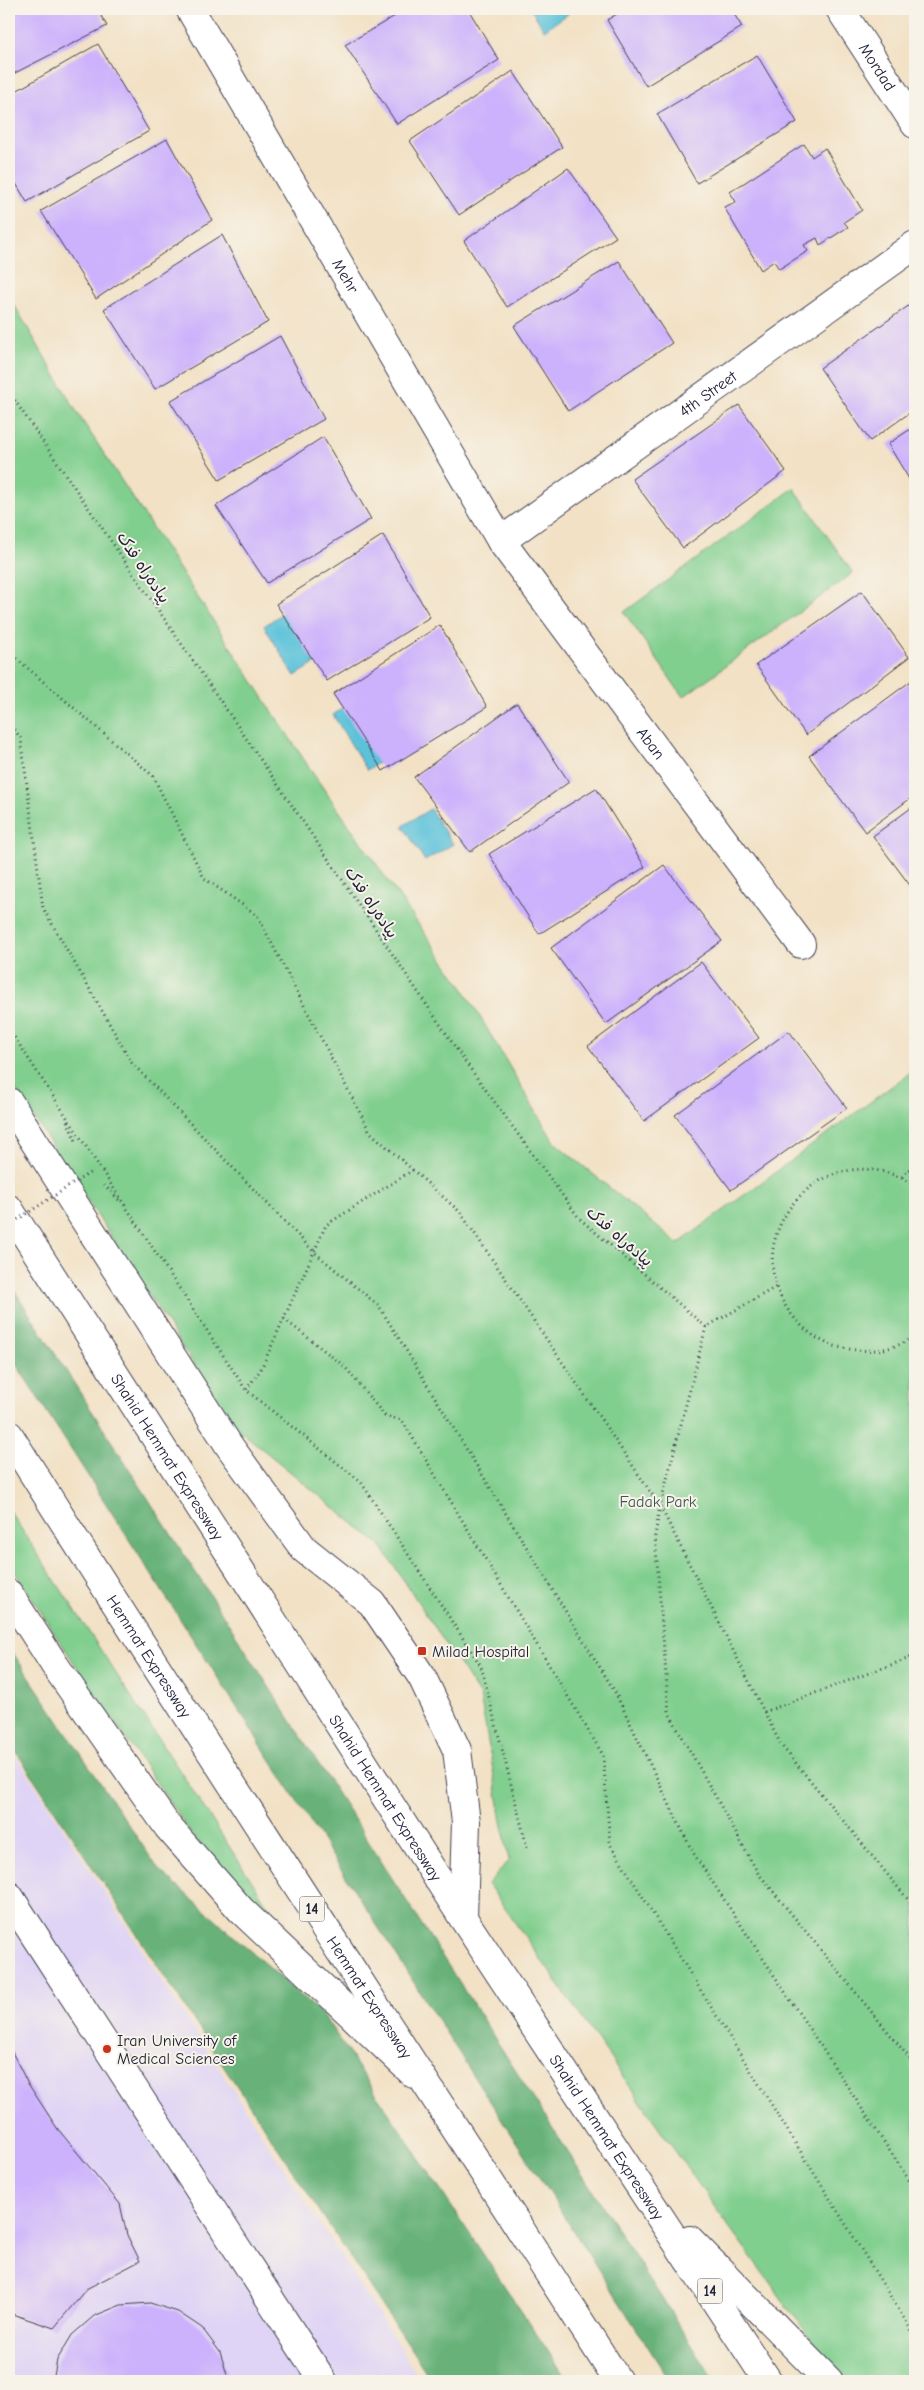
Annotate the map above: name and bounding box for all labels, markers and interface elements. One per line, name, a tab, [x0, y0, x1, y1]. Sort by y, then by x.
street label: Mordad	[855, 40, 899, 94]
street label: Mehr	[328, 256, 362, 297]
street label: 4th Street	[676, 367, 741, 421]
street label: پیاده‌راه فدک	[112, 529, 173, 607]
street label: Aban	[633, 724, 668, 763]
street label: پیاده‌راه فدک	[340, 864, 401, 942]
street label: پیاده‌راه فدک	[582, 1203, 656, 1271]
street label: Shahid Hemmat Expressway	[107, 1371, 227, 1544]
park label: Fadak Park	[619, 1493, 697, 1511]
street label: Hemmat Expressway	[103, 1592, 195, 1722]
place label: Milad Hospital	[432, 1643, 529, 1661]
marker: Milad Hospital	[416, 1645, 428, 1657]
street label: Shahid Hemmat Expressway	[325, 1712, 445, 1885]
road number: 14	[300, 1896, 324, 1922]
street label: Hemmat Expressway	[323, 1933, 416, 2063]
place label: Iran University of Medical Sciences	[117, 2032, 238, 2068]
marker: Iran University of Medical Sciences	[101, 2043, 113, 2055]
street label: Shahid Hemmat Expressway	[546, 2052, 668, 2224]
road number: 14	[698, 2278, 722, 2304]

